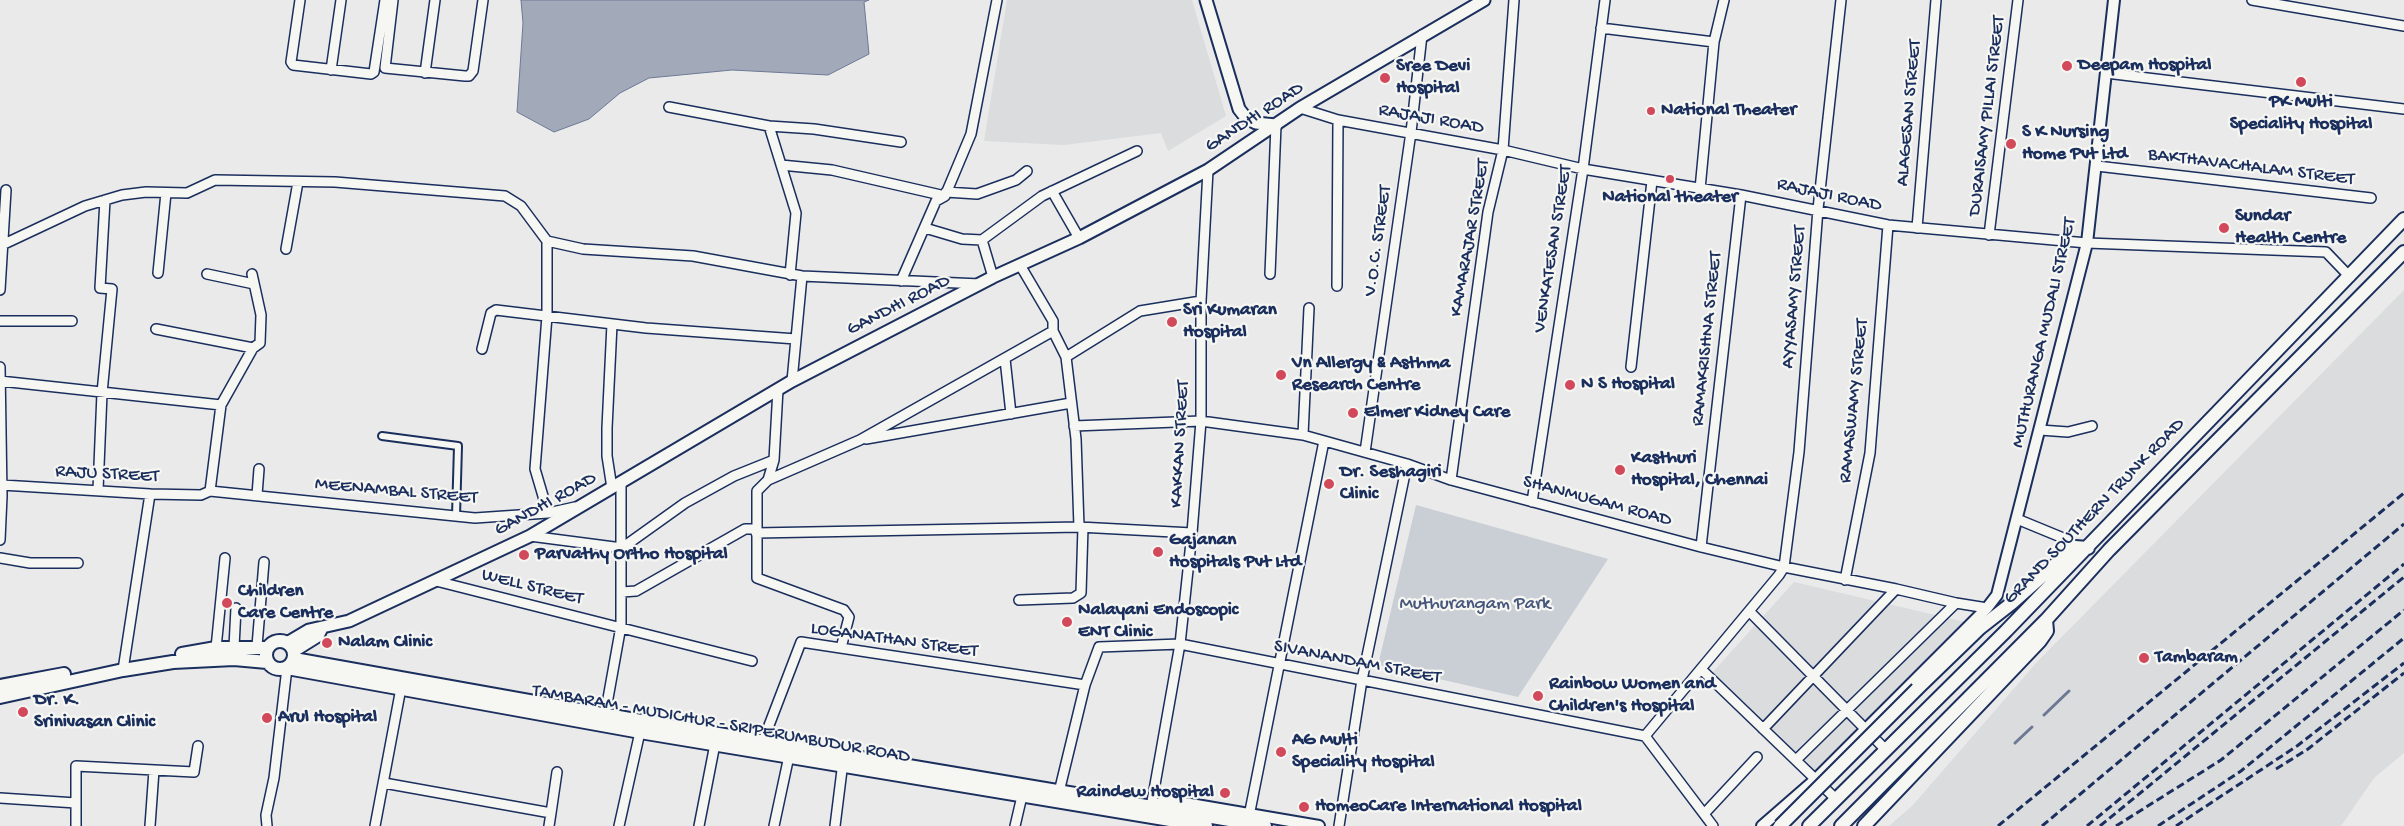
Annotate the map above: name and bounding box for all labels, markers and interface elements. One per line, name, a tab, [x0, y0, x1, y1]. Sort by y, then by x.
street label: DURAISAMY PILLAI STREET	[1964, 14, 2012, 218]
street label: ALAGESAN STREET	[1892, 39, 1928, 187]
place label: Deepam Hospital	[2078, 55, 2212, 77]
place label: Sree Devi Hospital	[1396, 56, 1470, 100]
marker: Deepam Hospital	[2060, 59, 2074, 73]
marker: Sree Devi Hospital	[1378, 71, 1392, 85]
marker: PK Multi Speciality Hospital	[2294, 75, 2308, 89]
street label: GANDHI ROAD	[1201, 78, 1309, 158]
place label: PK Multi Speciality Hospital	[2230, 92, 2372, 136]
street label: RAJAJI ROAD	[1377, 100, 1485, 140]
place label: National Theater	[1661, 100, 1796, 122]
marker: National Theater	[1645, 105, 1657, 117]
place label: S K Nursing Home Pvt Ltd	[2022, 122, 2127, 166]
marker: S K Nursing Home Pvt Ltd	[2004, 137, 2018, 151]
street label: BAKTHAVACHALAM STREET	[2146, 144, 2356, 192]
street label: KAMARAJAR STREET	[1446, 157, 1496, 319]
street label: VENKATESAN STREET	[1529, 163, 1579, 335]
marker: National theater	[1664, 173, 1676, 185]
street label: RAJAJI ROAD	[1775, 174, 1883, 218]
street label: V.O.C. STREET	[1360, 184, 1398, 298]
place label: National theater	[1602, 187, 1738, 209]
place label: Sundar Health Centre	[2235, 206, 2346, 250]
street label: MUTHURANGA MUDALI STREET	[2007, 216, 2083, 450]
marker: Sundar Health Centre	[2217, 221, 2231, 235]
street label: AYYASAMY STREET	[1777, 224, 1813, 370]
street label: RAMAKRISHNA STREET	[1687, 251, 1729, 427]
street label: GANDHI ROAD	[844, 270, 954, 342]
place label: Sri Kumaran Hospital	[1183, 300, 1277, 344]
marker: Sri Kumaran Hospital	[1165, 315, 1179, 329]
street label: RAMASWAMY STREET	[1835, 318, 1875, 484]
place label: Vn Allergy & Asthma Research Centre	[1292, 353, 1450, 397]
marker: Vn Allergy & Asthma Research Centre	[1274, 368, 1288, 382]
place label: N S Hospital	[1581, 374, 1675, 396]
marker: N S Hospital	[1563, 378, 1577, 392]
street label: KAKKAN STREET	[1166, 380, 1196, 508]
place label: Elmer Kidney Care	[1364, 402, 1510, 424]
marker: Elmer Kidney Care	[1346, 406, 1360, 420]
street label: GRAND SOUTHERN TRUNK ROAD	[2000, 414, 2190, 610]
place label: Kasthuri Hospital, Chennai	[1631, 448, 1768, 492]
street label: RAJU STREET	[55, 461, 159, 489]
place label: Dr. Seshagiri Clinic	[1340, 462, 1442, 506]
marker: Kasthuri Hospital, Chennai	[1613, 463, 1627, 477]
street label: GANDHI ROAD	[491, 468, 601, 542]
street label: SHANMUGAM ROAD	[1520, 471, 1674, 533]
street label: MEENAMBAL STREET	[314, 474, 478, 510]
marker: Dr. Seshagiri Clinic	[1322, 477, 1336, 491]
place label: Gajanan Hospitals Pvt Ltd	[1169, 530, 1301, 574]
place label: Parvathy Ortho Hospital	[535, 544, 728, 566]
marker: Gajanan Hospitals Pvt Ltd	[1151, 545, 1165, 559]
marker: Parvathy Ortho Hospital	[517, 548, 531, 562]
street label: WELL STREET	[479, 564, 585, 612]
place label: Children Care Centre	[238, 581, 333, 625]
park label: Muthurangam Park	[1400, 594, 1550, 616]
marker: Children Care Centre	[220, 596, 234, 610]
place label: Nalayani Endoscopic ENT Clinic	[1078, 600, 1238, 644]
marker: Nalayani Endoscopic ENT Clinic	[1060, 615, 1074, 629]
street label: LOGANATHAN STREET	[809, 618, 979, 664]
place label: Nalam Clinic	[338, 632, 432, 654]
marker: Nalam Clinic	[320, 636, 334, 650]
street label: SIVANANDAM STREET	[1272, 636, 1442, 690]
place label: Tambaram	[2155, 647, 2238, 669]
marker: Tambaram	[2137, 651, 2151, 665]
place label: Rainbow Women and Children's Hospital	[1549, 674, 1715, 718]
street label: TAMBARAM - MUDICHUR - SRIPERUMBUDUR ROAD	[530, 680, 912, 770]
marker: Rainbow Women and Children's Hospital	[1531, 689, 1545, 703]
place label: Dr. K. Srinivasan Clinic	[34, 690, 155, 734]
marker: Dr. K. Srinivasan Clinic	[16, 705, 30, 719]
place label: Arul Hospital	[278, 707, 377, 729]
marker: Arul Hospital	[260, 711, 274, 725]
place label: AG Multi Speciality Hospital	[1292, 730, 1435, 774]
marker: AG Multi Speciality Hospital	[1274, 745, 1288, 759]
place label: Raindew Hospital	[1077, 782, 1214, 804]
marker: Raindew Hospital	[1218, 786, 1232, 800]
place label: HomeoCare International Hospital	[1315, 796, 1582, 818]
marker: HomeoCare International Hospital	[1297, 800, 1311, 814]

